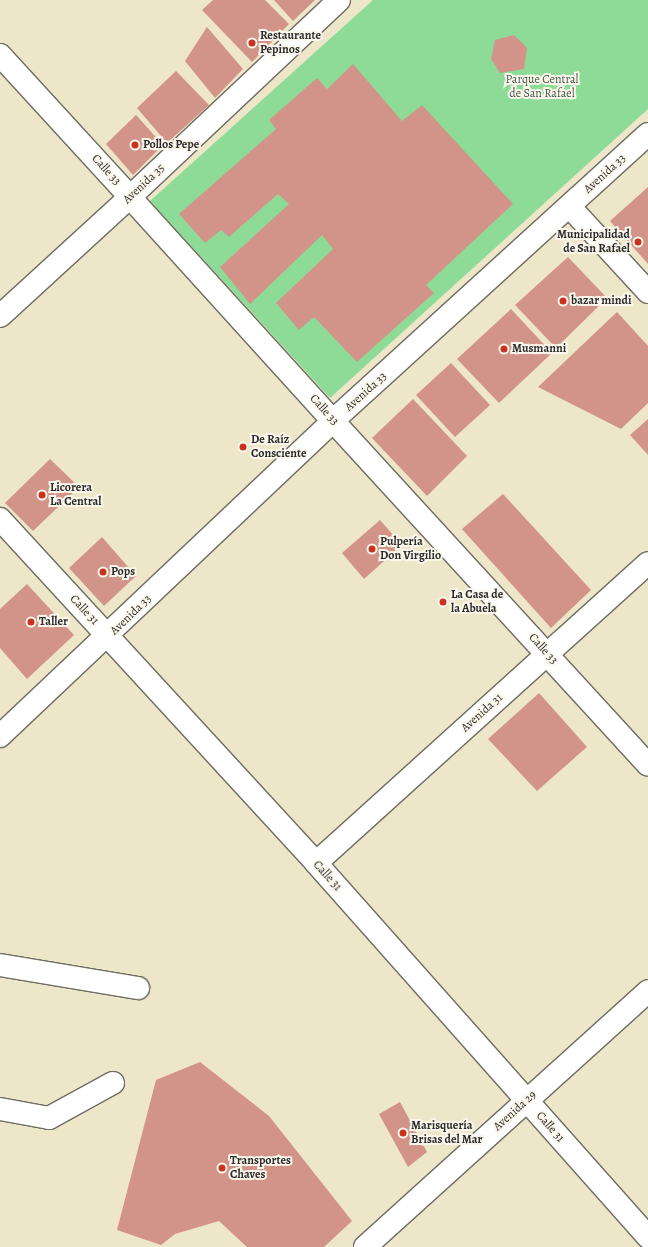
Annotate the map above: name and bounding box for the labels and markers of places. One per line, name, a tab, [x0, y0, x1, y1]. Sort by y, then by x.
place label: Restaurante Pepinos	[260, 29, 321, 57]
marker: Restaurante Pepinos	[247, 38, 257, 48]
place label: Pollos Pepe	[143, 138, 199, 152]
marker: Pollos Pepe	[130, 140, 140, 150]
place label: Municipalidad de San Rafael	[557, 228, 630, 256]
marker: Municipalidad de San Rafael	[633, 237, 643, 247]
place label: bazar mindi	[571, 294, 632, 308]
marker: bazar mindi	[558, 296, 568, 306]
place label: Musmanni	[512, 342, 566, 356]
marker: Musmanni	[499, 344, 509, 354]
place label: De Raíz Consciente	[251, 433, 307, 461]
marker: De Raíz Consciente	[238, 442, 248, 452]
place label: Licorera La Central	[50, 481, 101, 509]
marker: Licorera La Central	[37, 490, 47, 500]
place label: Pulpería Don Virgilio	[380, 535, 441, 563]
marker: Pulpería Don Virgilio	[367, 544, 377, 554]
place label: Pops	[111, 565, 135, 579]
marker: Pops	[98, 567, 108, 577]
place label: La Casa de la Abuela	[451, 588, 503, 616]
marker: La Casa de la Abuela	[438, 597, 448, 607]
place label: Taller	[39, 615, 68, 629]
marker: Taller	[26, 617, 36, 627]
place label: Marisquería Brisas del Mar	[411, 1119, 482, 1147]
marker: Marisquería Brisas del Mar	[398, 1128, 408, 1138]
place label: Transportes Chaves	[230, 1154, 291, 1182]
marker: Transportes Chaves	[217, 1163, 227, 1173]

